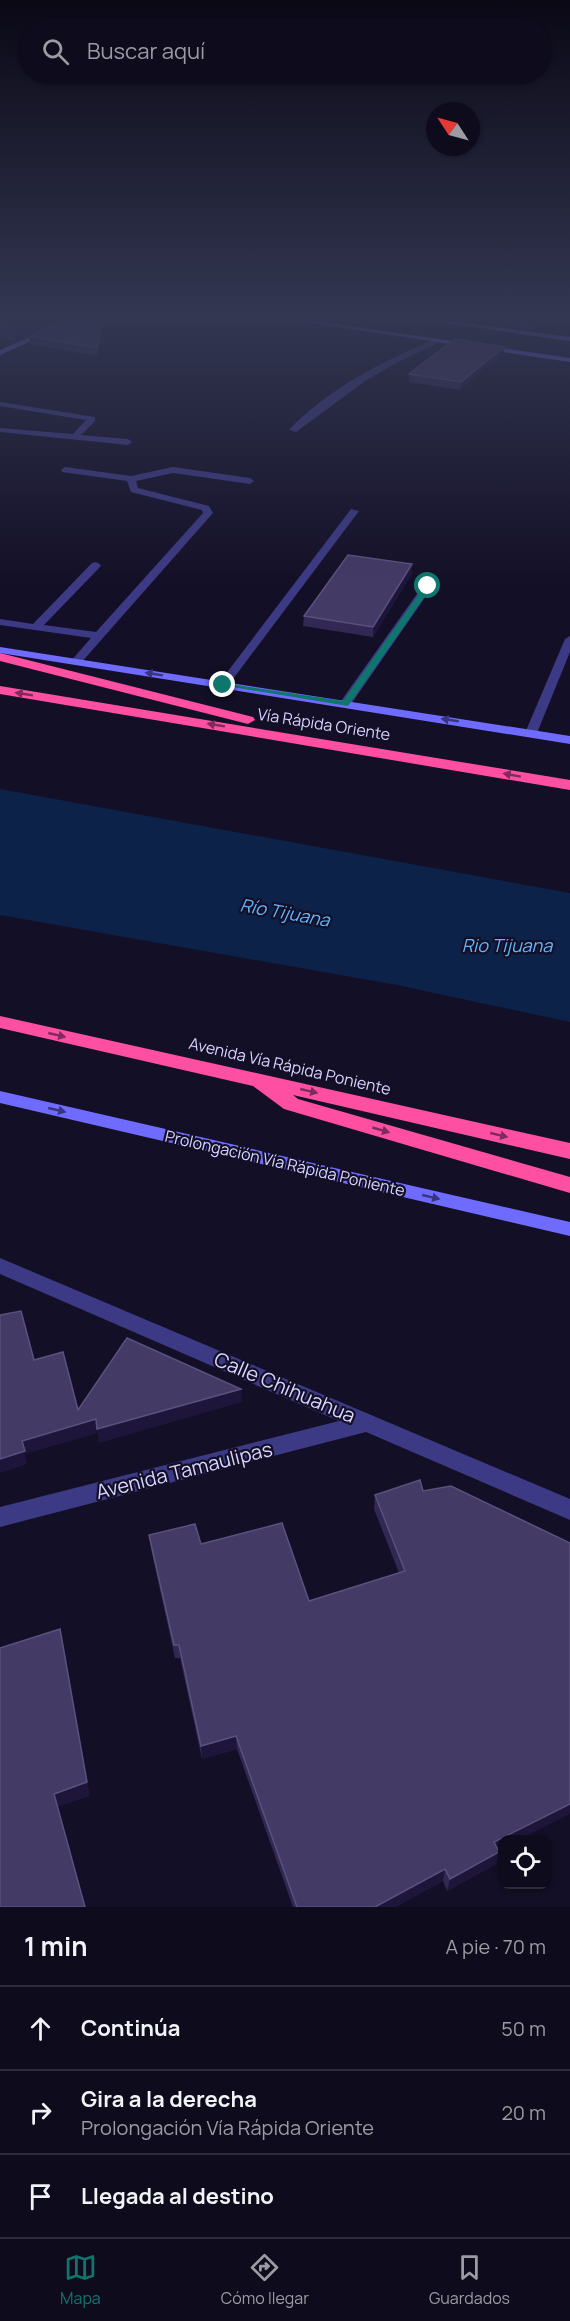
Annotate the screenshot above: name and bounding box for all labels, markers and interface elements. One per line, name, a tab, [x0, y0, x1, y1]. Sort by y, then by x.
search box	[18, 18, 552, 84]
icon: search	[39, 35, 72, 68]
text: Buscar aquí	[87, 36, 205, 66]
north arrow	[426, 102, 480, 156]
route start	[414, 572, 440, 598]
one-way arrow	[144, 669, 163, 678]
route end	[209, 671, 235, 697]
one-way arrow	[14, 690, 33, 699]
street label: Vía Rápida Oriente	[256, 703, 392, 745]
one-way arrow	[440, 716, 459, 725]
one-way arrow	[207, 720, 226, 729]
one-way arrow	[503, 770, 522, 779]
water label: Río Tijuana	[238, 892, 333, 932]
water label: Rio Tijuana	[462, 933, 553, 957]
one-way arrow	[48, 1031, 67, 1040]
street label: Avenida Vía Rápida Poniente	[187, 1032, 393, 1100]
one-way arrow	[300, 1087, 318, 1097]
one-way arrow	[48, 1105, 66, 1115]
street label: Prolongación Vía Rápida Poniente	[163, 1125, 407, 1201]
one-way arrow	[372, 1126, 390, 1136]
one-way arrow	[490, 1130, 508, 1140]
one-way arrow	[422, 1192, 440, 1202]
street label: Calle Chihuahua	[210, 1345, 360, 1429]
street label: Avenida Tamaulipas	[93, 1435, 275, 1505]
map controls	[498, 1835, 552, 1889]
button: locate	[498, 1835, 552, 1889]
text: 1 min	[24, 1928, 88, 1964]
text: A pie · 70 m	[445, 1933, 546, 1960]
icon: ahead	[24, 2012, 57, 2045]
text: Continúa	[81, 2013, 181, 2043]
text: 50 m	[501, 2015, 546, 2042]
text: Gira a la derecha	[81, 2084, 257, 2114]
icon: right	[24, 2096, 57, 2129]
text: 20 m	[501, 2099, 546, 2126]
text: Prolongación Vía Rápida Oriente	[81, 2114, 374, 2141]
icon: arrive	[24, 2180, 57, 2213]
text: Llegada al destino	[81, 2181, 274, 2211]
tab: Mapa	[60, 2251, 101, 2309]
tab: Cómo llegar	[221, 2251, 309, 2309]
tab: Guardados	[429, 2251, 510, 2309]

